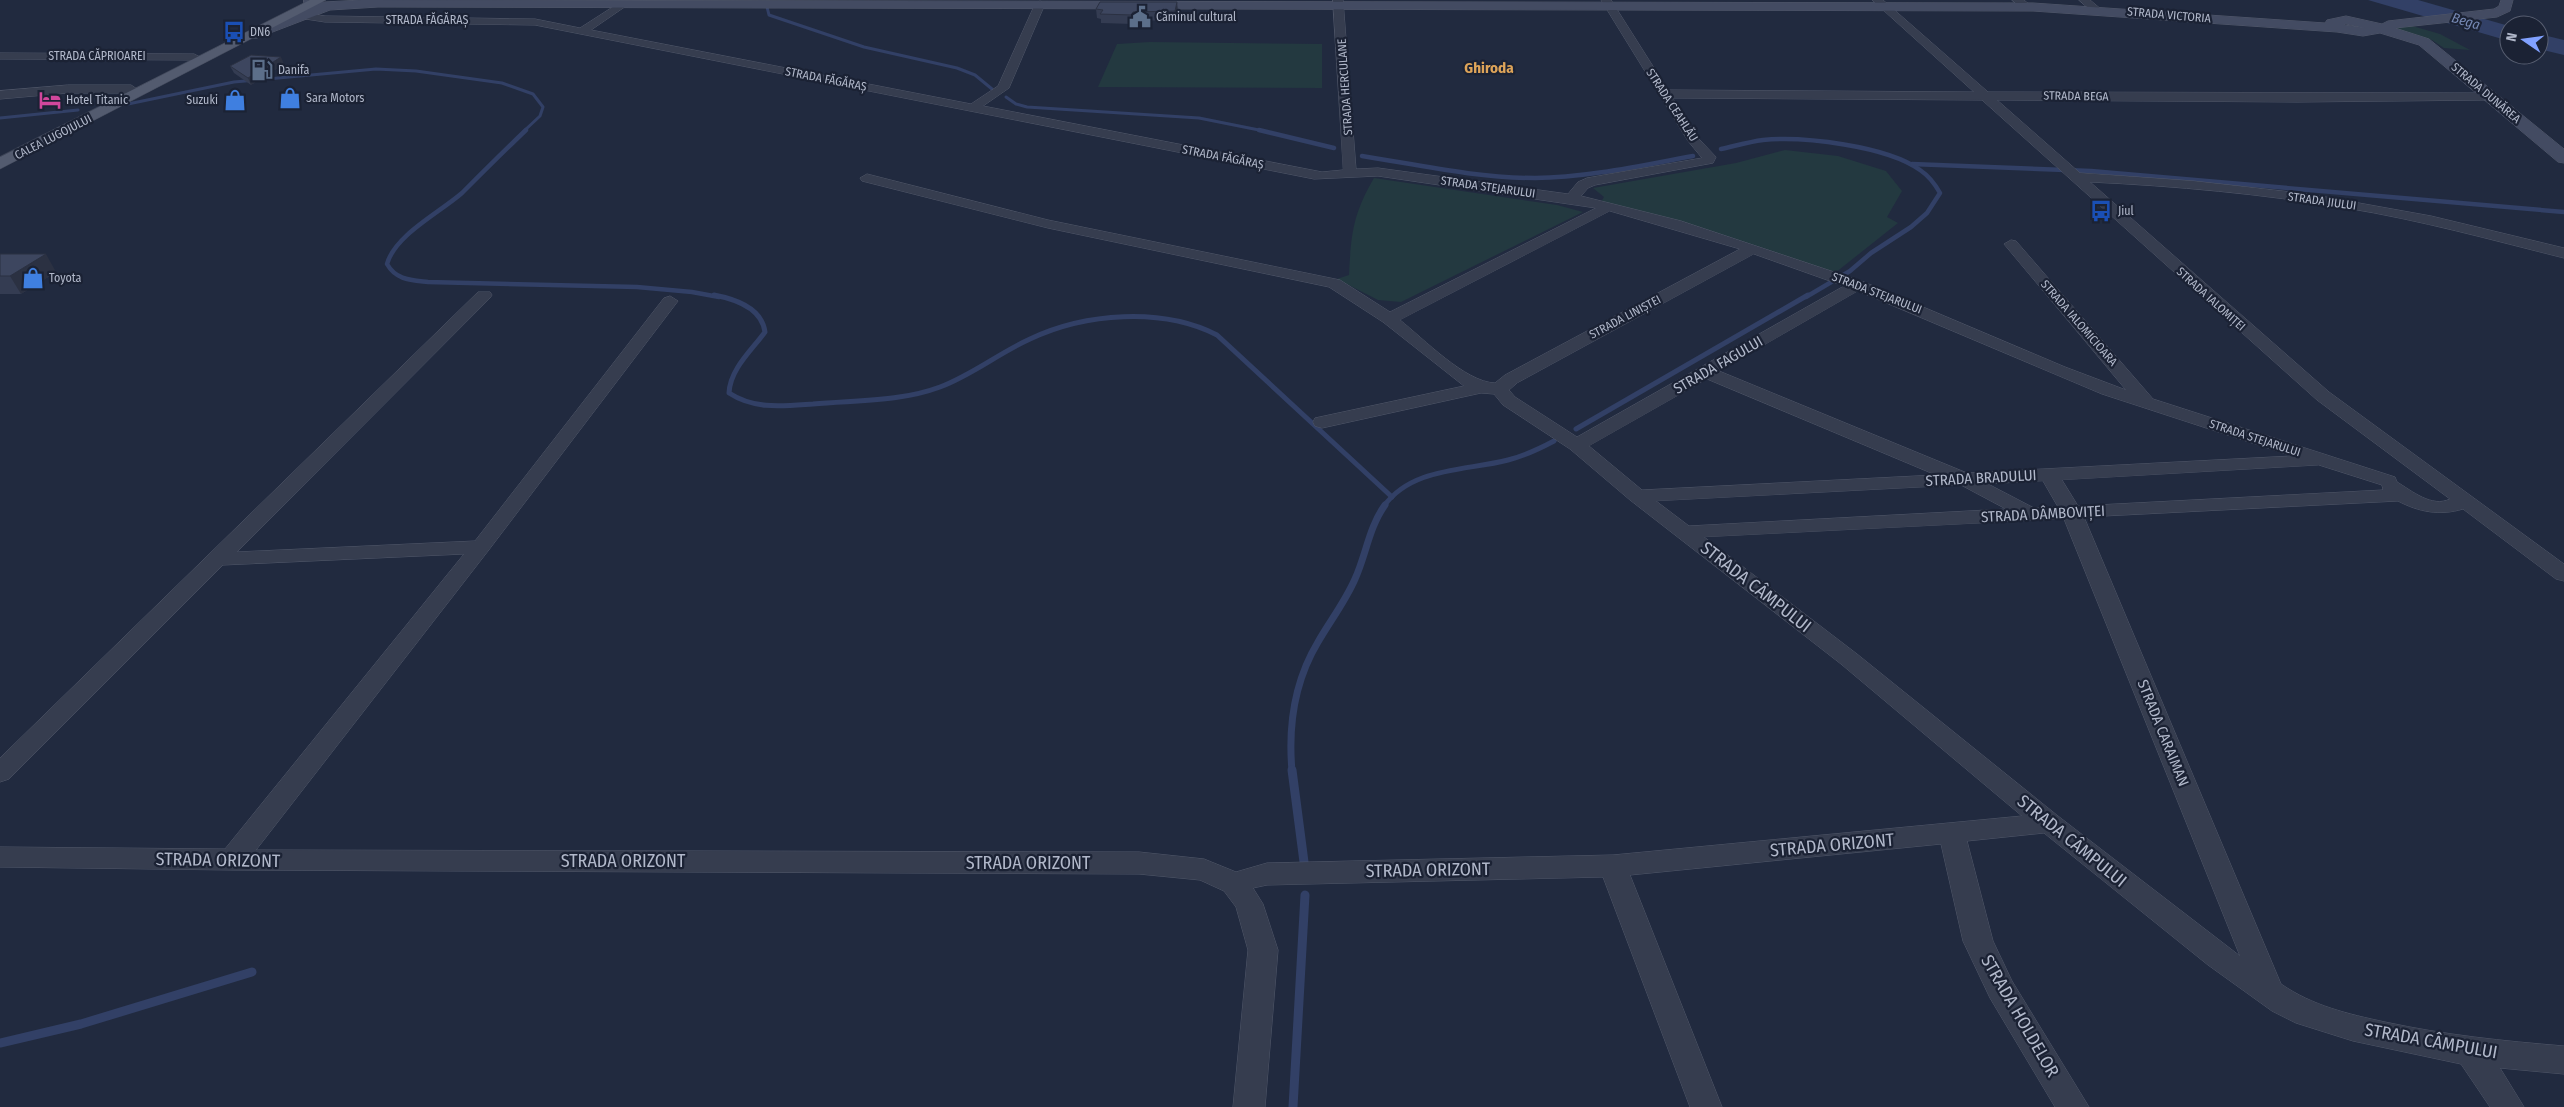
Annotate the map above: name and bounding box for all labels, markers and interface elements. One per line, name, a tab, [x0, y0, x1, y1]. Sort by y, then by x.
public building icon: Căminul cultural	[1127, 4, 1153, 30]
street label: STRADA VICTORIA	[2127, 4, 2212, 26]
water label: Bega	[2450, 9, 2482, 34]
place label: Căminul cultural	[1156, 10, 1236, 24]
street label: STRADA FĂGĂRAȘ	[386, 12, 469, 28]
north arrow	[2499, 15, 2549, 65]
bus stop icon: DN6	[221, 19, 247, 45]
place label: DN6	[250, 25, 270, 39]
text: N	[2503, 31, 2521, 43]
street label: STRADA HERCULANE	[1335, 38, 1355, 136]
street label: STRADA CĂPRIOAREI	[48, 48, 146, 63]
fuel station icon: Danifa	[249, 57, 275, 83]
district label: Ghiroda	[1464, 59, 1514, 77]
street label: STRADA DUNĂREA	[2448, 59, 2525, 127]
place label: Danifa	[278, 63, 310, 77]
street label: STRADA FĂGĂRAȘ	[784, 63, 868, 95]
street label: STRADA CEAHLĂU	[1643, 65, 1702, 144]
shop icon: Sara Motors	[277, 85, 303, 111]
hotel icon: Hotel Titanic	[37, 87, 63, 113]
shop icon: Suzuki	[222, 87, 248, 113]
street label: STRADA BEGA	[2043, 88, 2109, 104]
place label: Sara Motors	[306, 91, 364, 105]
place label: Hotel Titanic	[66, 93, 128, 107]
place label: Suzuki	[186, 93, 218, 107]
street label: CALEA LUGOJULUI	[12, 112, 94, 162]
street label: STRADA FĂGĂRAȘ	[1181, 141, 1265, 173]
street label: STRADA STEJARULUI	[1440, 173, 1536, 201]
street label: STRADA JIULUI	[2287, 189, 2357, 213]
bus stop icon: Jiul	[2088, 198, 2114, 224]
place label: Jiul	[2118, 204, 2134, 218]
street label: STRADA IALOMIȚEI	[2173, 264, 2248, 334]
shop icon: Toyota	[20, 265, 46, 291]
street label: STRADA STEJARULUI	[1830, 269, 1924, 317]
place label: Toyota	[49, 271, 82, 285]
street label: STRADA IALOMICIOARA	[2038, 277, 2121, 369]
street label: STRADA LINIȘTEI	[1587, 292, 1664, 343]
street label: STRADA FAGULUI	[1670, 332, 1766, 398]
street label: STRADA STEJARULUI	[2208, 417, 2302, 459]
street label: STRADA BRADULUI	[1925, 466, 2037, 490]
street label: STRADA DÂMBOVIȚEI	[1980, 502, 2106, 527]
street label: STRADA CÂMPULUI	[1696, 537, 1816, 637]
street label: STRADA CARAIMAN	[2133, 677, 2193, 789]
street label: STRADA CÂMPULUI	[2013, 790, 2131, 892]
street label: STRADA ORIZONT	[1769, 829, 1896, 861]
street label: STRADA ORIZONT	[156, 848, 281, 872]
street label: STRADA ORIZONT	[561, 850, 686, 872]
street label: STRADA ORIZONT	[966, 852, 1091, 874]
street label: STRADA ORIZONT	[1366, 858, 1491, 882]
street label: STRADA HOLDELOR	[1976, 951, 2064, 1081]
street label: STRADA CÂMPULUI	[2363, 1018, 2499, 1064]

